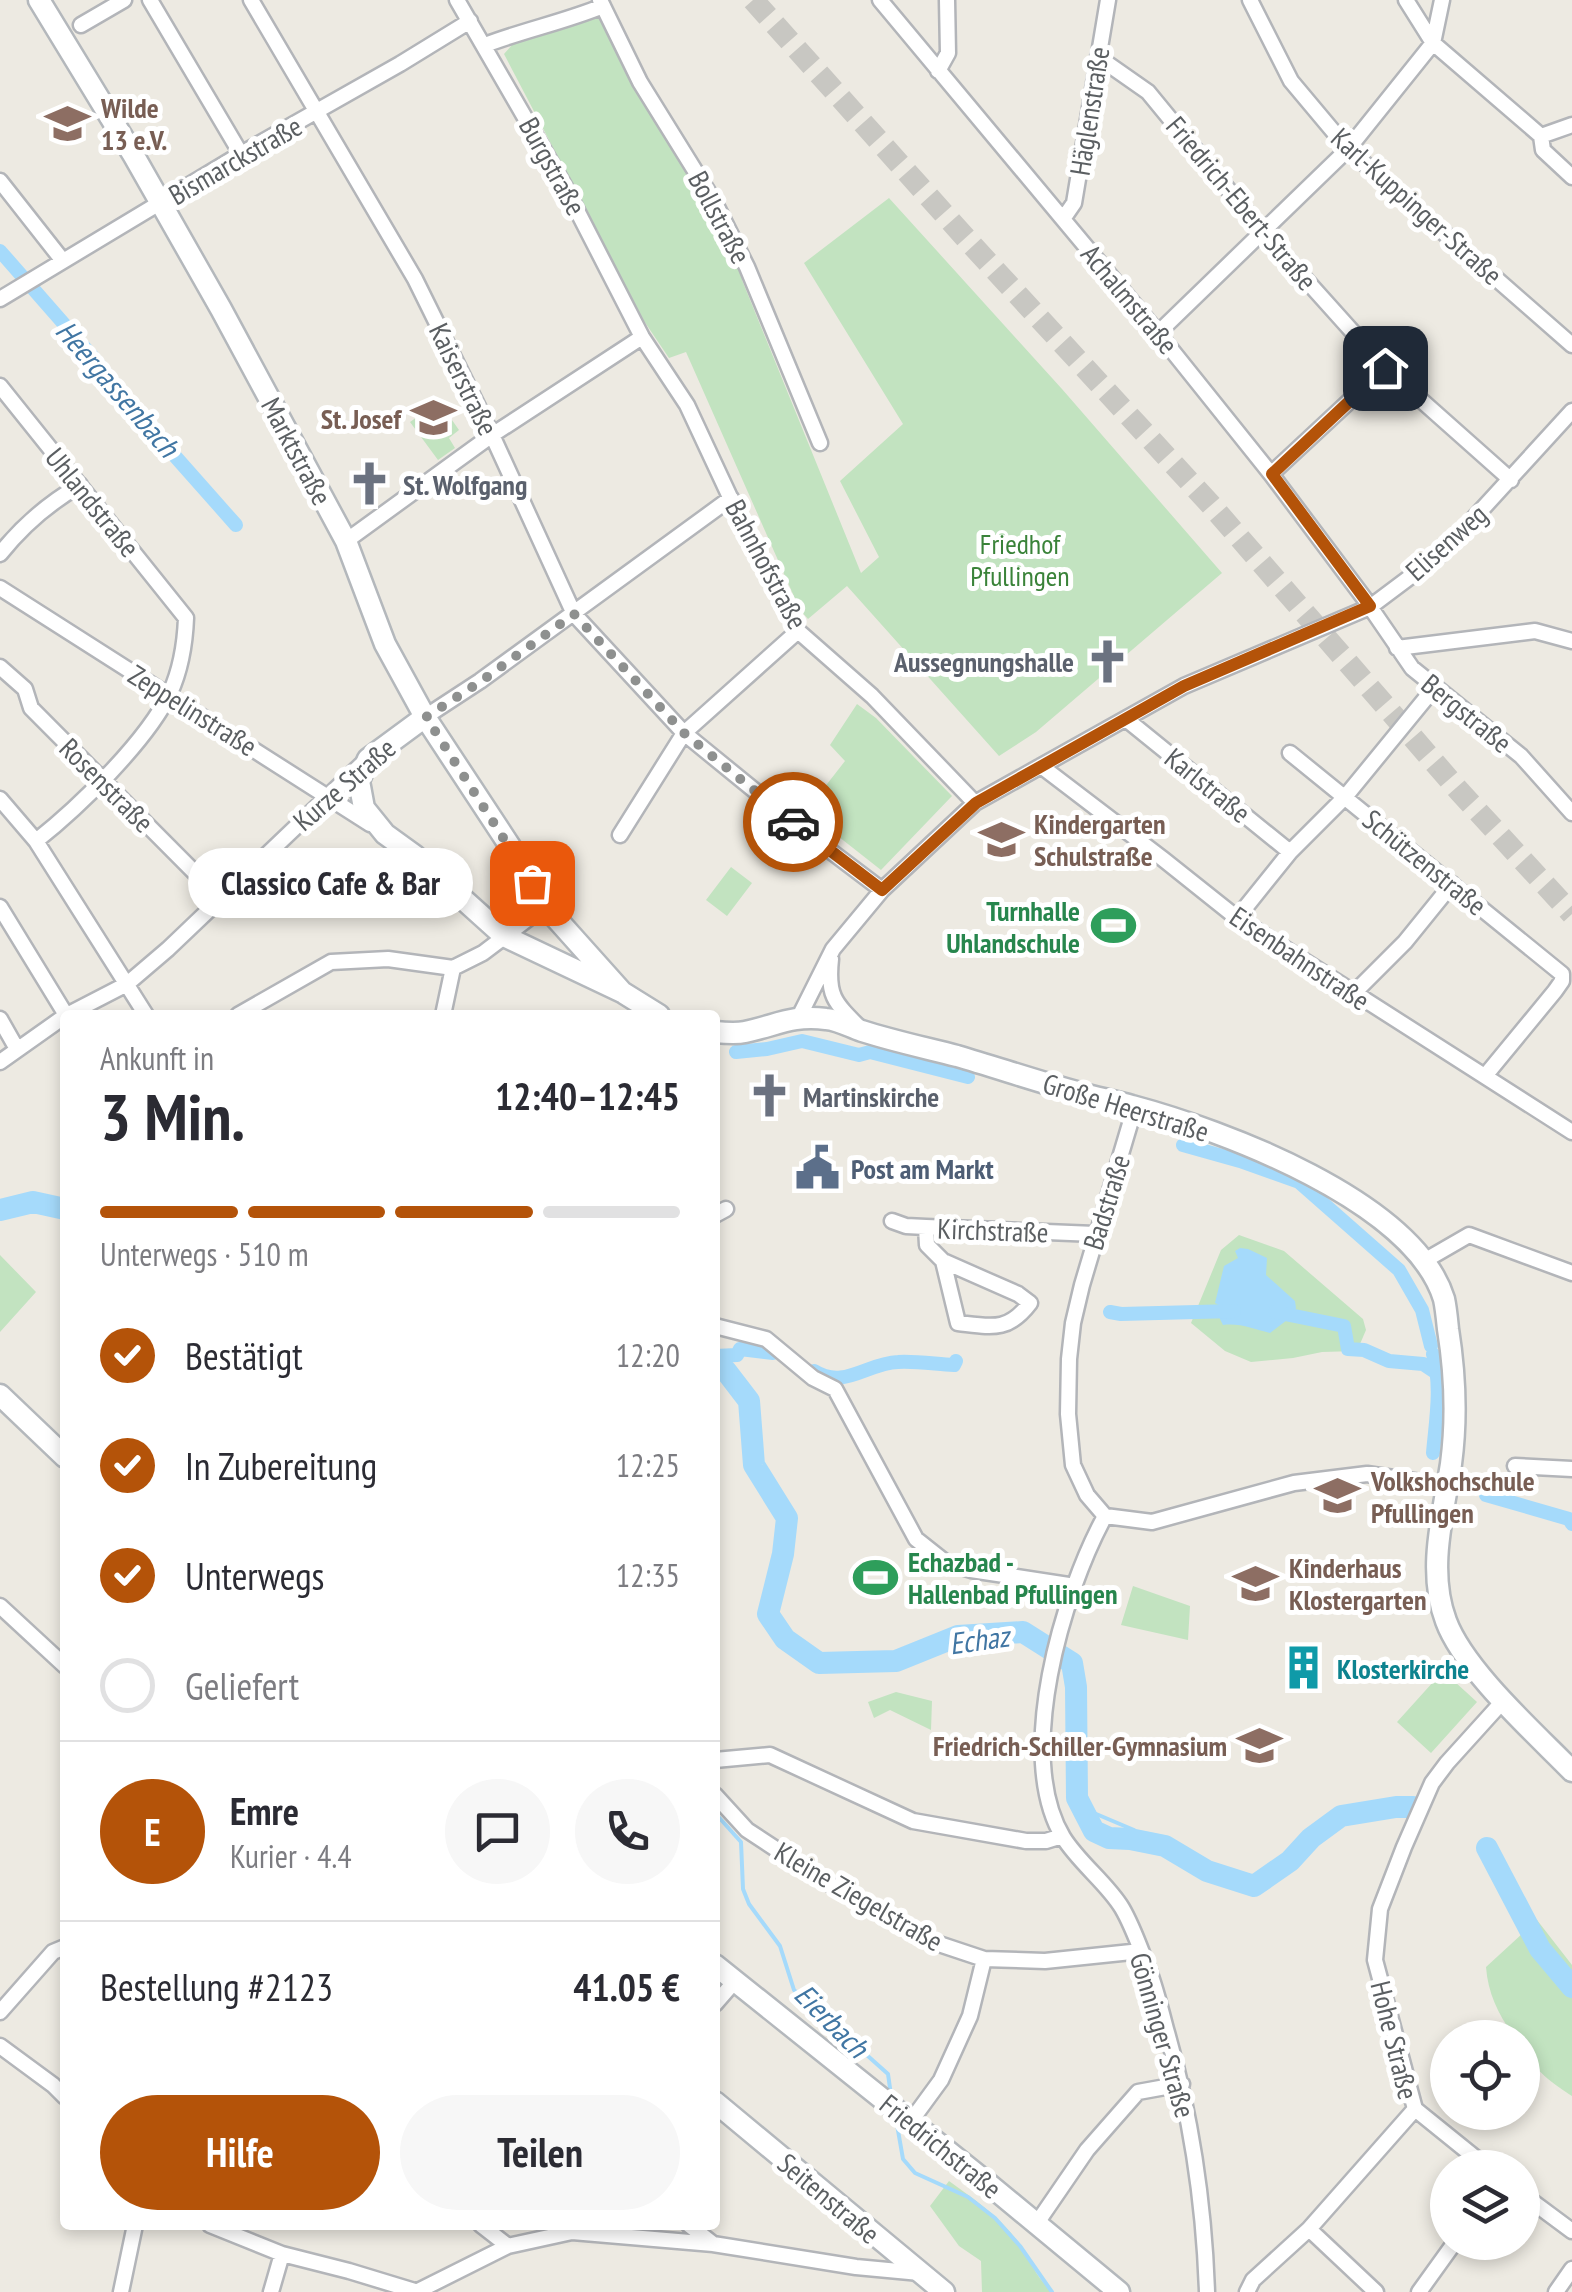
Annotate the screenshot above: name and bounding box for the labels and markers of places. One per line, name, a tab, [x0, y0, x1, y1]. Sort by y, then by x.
place label: Wilde 13 e.V.	[100, 89, 167, 158]
school or university icon: Wilde 13 e.V.	[44, 99, 92, 147]
pin	[1343, 326, 1428, 411]
school or university icon: St. Josef	[410, 394, 458, 442]
place label: St. Josef	[321, 400, 403, 437]
church icon: St. Wolfgang	[346, 460, 394, 508]
place label: St. Wolfgang	[403, 466, 527, 503]
church icon: Aussegnungshalle	[1083, 637, 1131, 685]
place label: Aussegnungshalle	[893, 643, 1074, 680]
place label: Kindergarten Schulstraße	[1034, 805, 1166, 874]
school or university icon: Kindergarten Schulstraße	[977, 815, 1025, 863]
pin	[490, 841, 575, 926]
callout: Classico Cafe & Bar	[187, 848, 472, 918]
place label: Turnhalle Uhlandschule	[946, 892, 1080, 961]
sports icon: Turnhalle Uhlandschule	[1089, 902, 1137, 950]
church icon: Martinskirche	[746, 1072, 794, 1120]
place label: Martinskirche	[803, 1078, 939, 1115]
public building icon: Post am Markt	[794, 1144, 842, 1192]
place label: Post am Markt	[851, 1150, 994, 1187]
place label: Volkshochschule Pfullingen	[1370, 1462, 1535, 1531]
school or university icon: Volkshochschule Pfullingen	[1314, 1472, 1362, 1520]
place label: Echazbad - Hallenbad Pfullingen	[908, 1543, 1118, 1612]
place label: Kinderhaus Klostergarten	[1289, 1549, 1427, 1618]
sports icon: Echazbad - Hallenbad Pfullingen	[851, 1553, 899, 1601]
school or university icon: Kinderhaus Klostergarten	[1232, 1559, 1280, 1607]
building icon: Klosterkirche	[1280, 1644, 1328, 1692]
place label: Klosterkirche	[1337, 1650, 1469, 1687]
school or university icon: Friedrich-Schiller-Gymnasium	[1236, 1721, 1284, 1769]
place label: Friedrich-Schiller-Gymnasium	[933, 1727, 1227, 1764]

